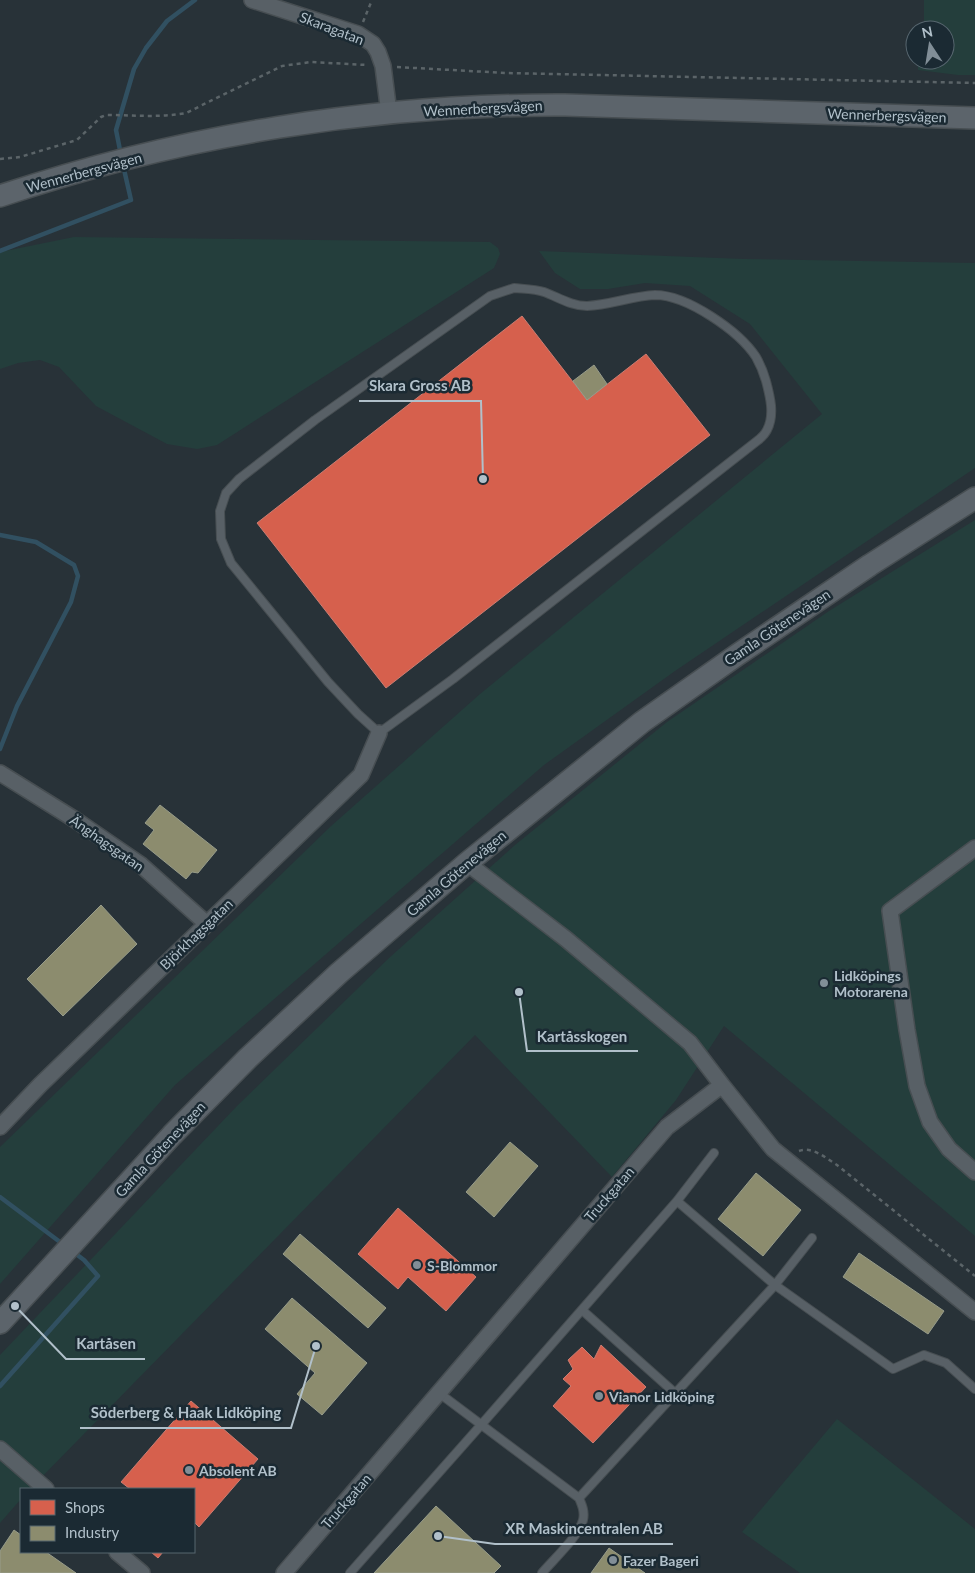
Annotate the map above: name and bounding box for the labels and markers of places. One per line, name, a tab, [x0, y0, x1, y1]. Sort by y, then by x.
callout: Skara Gross AB	[359, 371, 481, 401]
place label: Lidköpings Motorarena	[834, 967, 908, 1000]
marker: Lidköpings Motorarena	[818, 977, 830, 989]
callout: Kartåsskogen	[527, 1021, 638, 1051]
place label: S-Blommor	[427, 1257, 498, 1274]
marker: S-Blommor	[411, 1259, 423, 1271]
callout: Kartåsen	[66, 1329, 145, 1359]
place label: Vianor Lidköping	[608, 1388, 715, 1405]
marker: Vianor Lidköping	[593, 1390, 605, 1402]
callout: Söderberg & Haak Lidköping	[80, 1398, 291, 1428]
place label: Absolent AB	[198, 1462, 277, 1479]
marker: Absolent AB	[183, 1464, 195, 1476]
callout: XR Maskincentralen AB	[495, 1514, 673, 1544]
place label: Fazer Bageri	[623, 1552, 699, 1569]
marker: Fazer Bageri	[607, 1554, 619, 1566]

